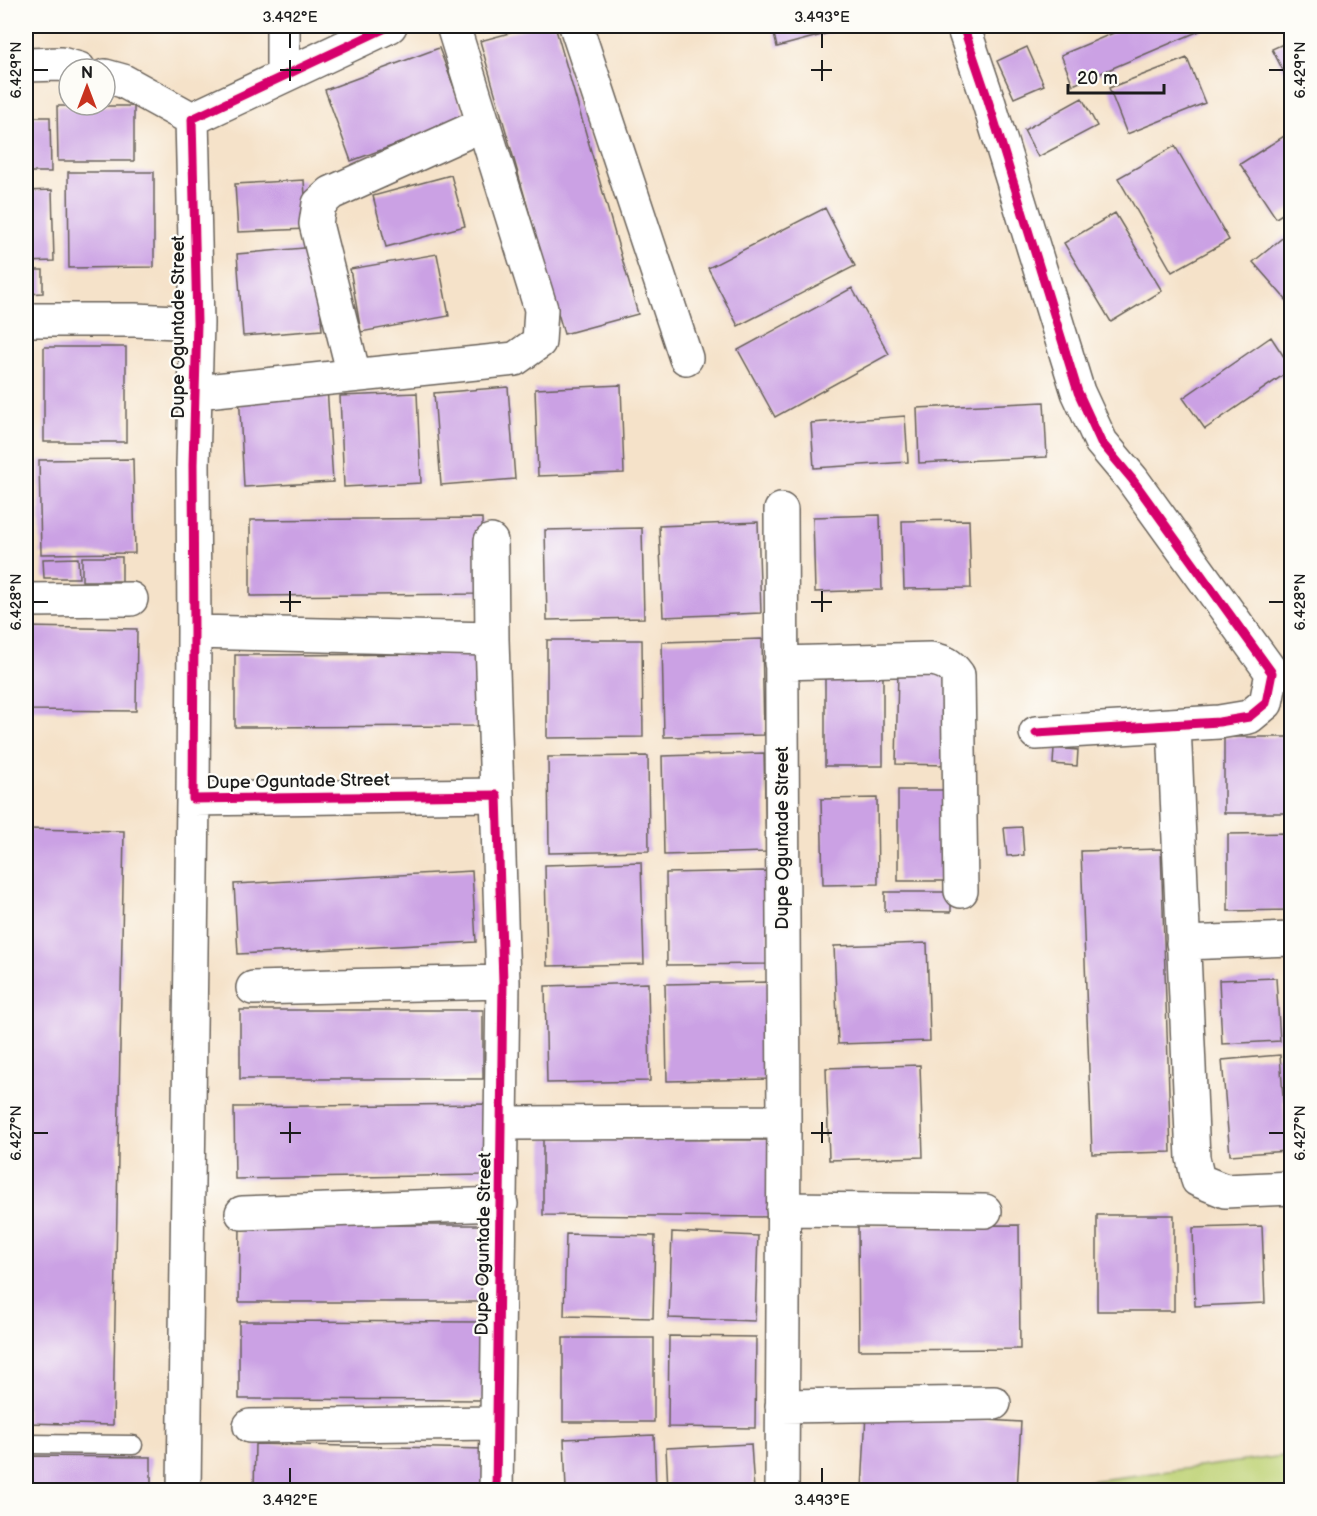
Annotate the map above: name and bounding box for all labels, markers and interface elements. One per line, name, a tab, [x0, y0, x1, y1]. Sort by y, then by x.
text: 3.492°E	[262, 8, 318, 27]
text: 3.493°E	[794, 8, 850, 27]
text: 6.429°N	[7, 42, 26, 98]
text: 6.429°N	[1291, 42, 1310, 98]
north arrow	[57, 57, 117, 117]
scale bar	[1068, 57, 1164, 95]
text: N	[81, 64, 93, 83]
text: 20 m	[1077, 68, 1118, 89]
street label: Dupe Oguntade Street	[168, 235, 189, 419]
text: 6.428°N	[7, 573, 26, 631]
text: 6.428°N	[1291, 573, 1310, 631]
street label: Dupe Oguntade Street	[772, 746, 793, 930]
street label: Dupe Oguntade Street	[206, 769, 390, 794]
text: 6.427°N	[7, 1105, 26, 1161]
text: 6.427°N	[1291, 1105, 1310, 1161]
street label: Dupe Oguntade Street	[471, 1152, 496, 1336]
text: 3.492°E	[262, 1491, 318, 1510]
text: 3.493°E	[794, 1491, 850, 1510]

